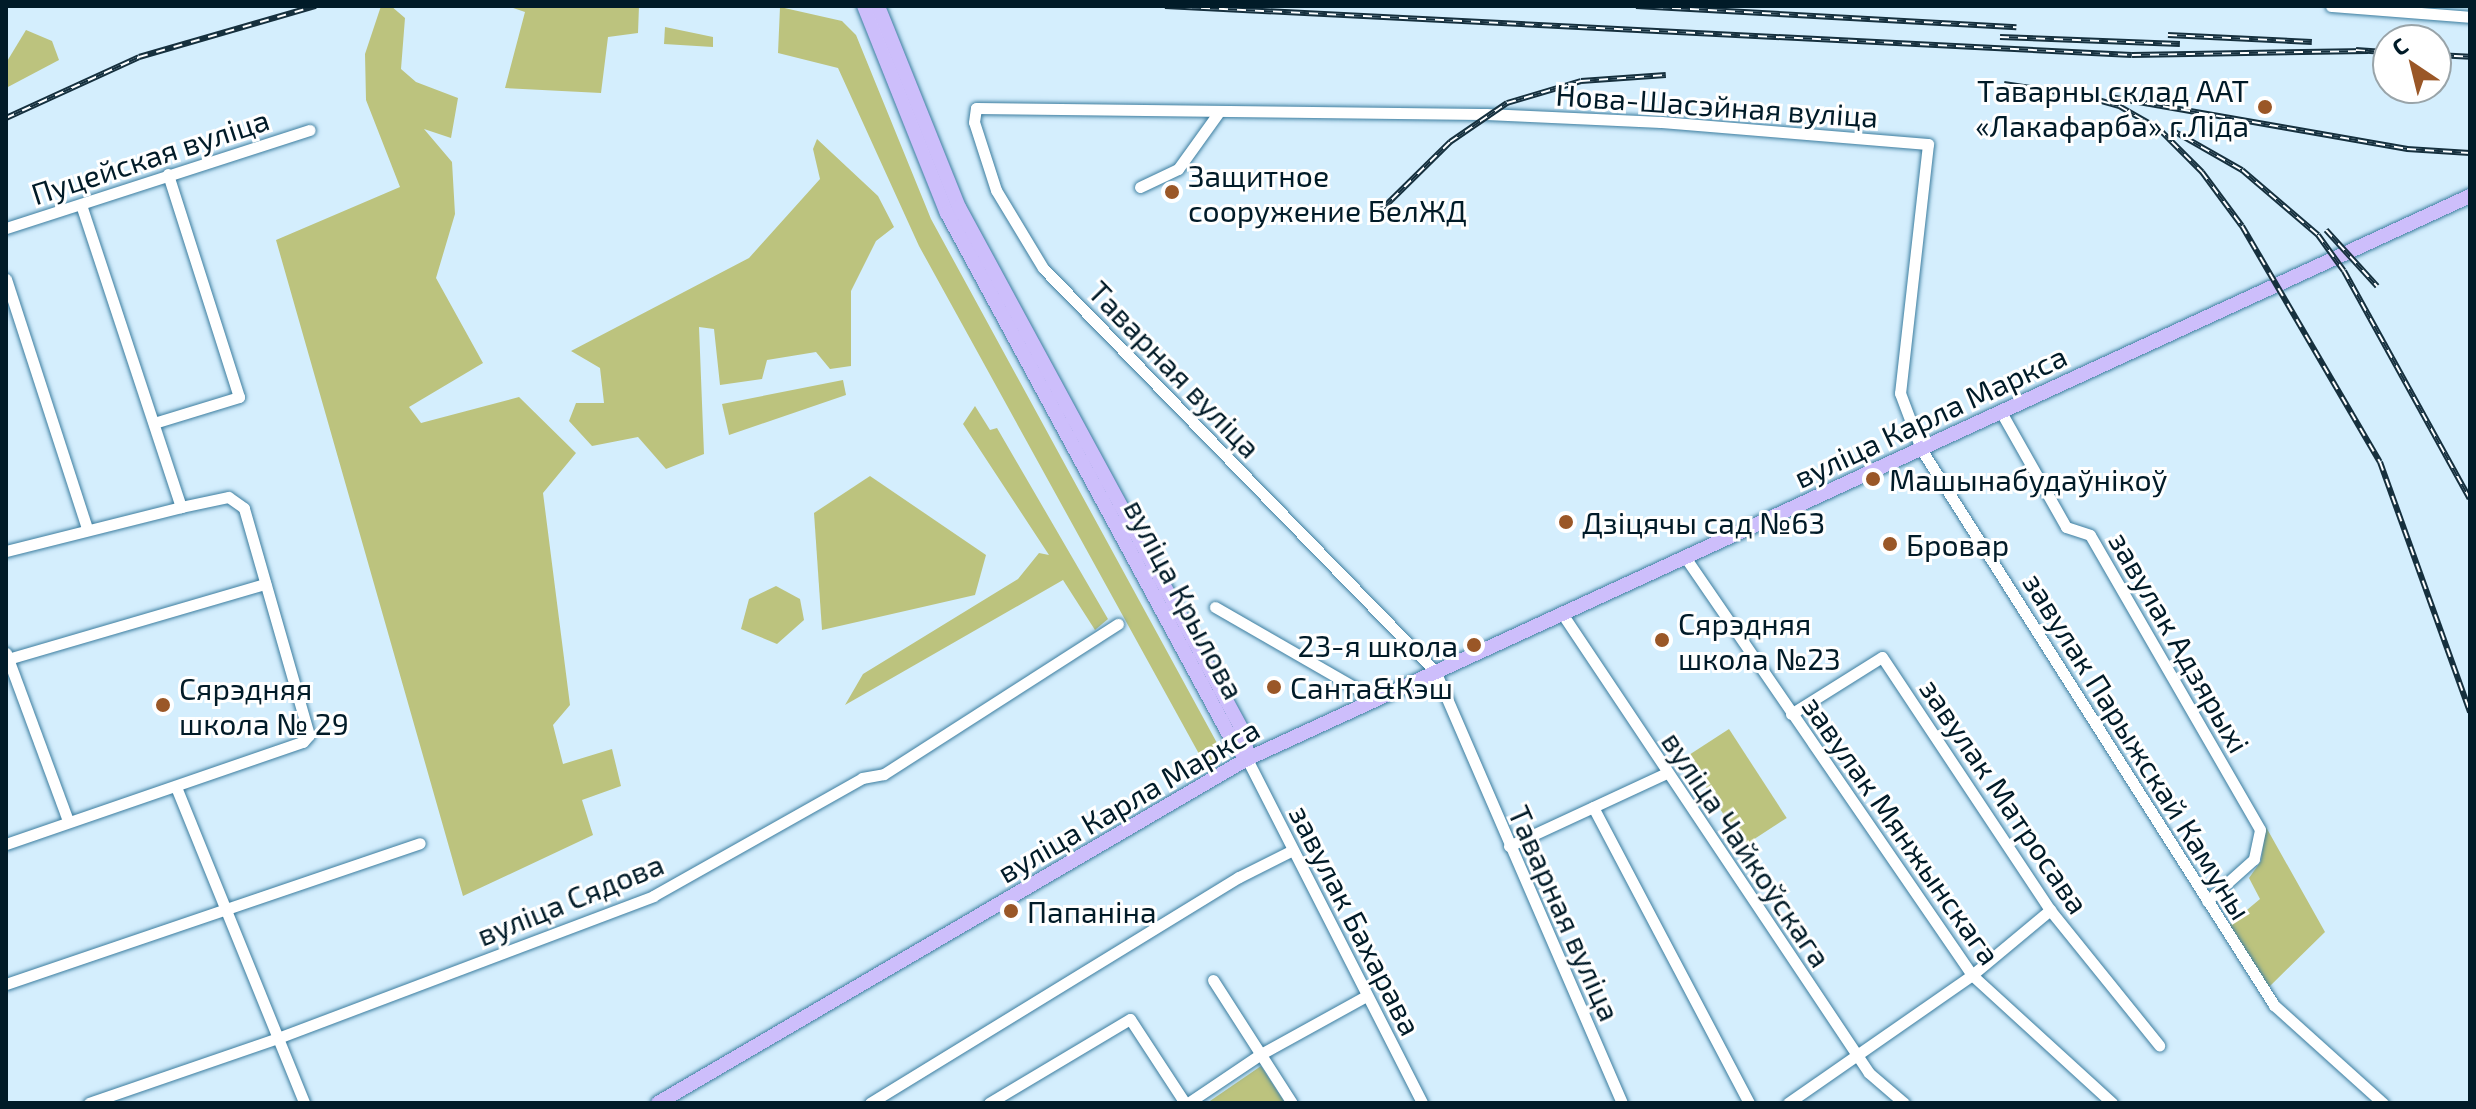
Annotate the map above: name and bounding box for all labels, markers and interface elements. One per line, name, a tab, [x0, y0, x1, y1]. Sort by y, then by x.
north arrow	[2372, 24, 2452, 104]
text: С	[2387, 32, 2412, 60]
place label: Таварны склад ААТ «Лакафарба» г.Ліда	[1975, 72, 2249, 142]
street label: Нова-Шасэйная вуліца	[1555, 76, 1879, 134]
marker: Таварны склад ААТ «Лакафарба» г.Ліда	[2256, 98, 2274, 116]
street label: Пуцейская вуліца	[26, 101, 274, 211]
place label: Защитное сооружение БелЖД	[1188, 157, 1467, 228]
marker: Защитное сооружение БелЖД	[1163, 183, 1181, 201]
street label: Таварная вуліца	[1082, 273, 1268, 465]
street label: вуліца Карла Маркса	[1788, 337, 2072, 495]
place label: Машынабудаўнікоў	[1889, 461, 2167, 497]
marker: Машынабудаўнікоў	[1864, 470, 1882, 488]
street label: вуліца Крылова	[1117, 493, 1253, 705]
place label: Дзіцячы сад №63	[1582, 504, 1825, 540]
marker: Дзіцячы сад №63	[1557, 513, 1575, 531]
street label: завулак Адзярыхі	[2102, 525, 2258, 759]
place label: Бровар	[1906, 526, 2009, 562]
marker: Бровар	[1881, 535, 1899, 553]
street label: завулак Парыжскай Камуны	[2016, 566, 2260, 926]
place label: Сярэдняя школа №23	[1678, 605, 1841, 676]
place label: 23-я школа	[1298, 627, 1458, 663]
marker: Сярэдняя школа №23	[1653, 631, 1671, 649]
marker: 23-я школа	[1465, 636, 1483, 654]
place label: Санта&Кэш	[1290, 669, 1453, 705]
place label: Сярэдняя школа № 29	[179, 670, 349, 740]
street label: завулак Матросава	[1913, 672, 2097, 920]
marker: Санта&Кэш	[1265, 678, 1283, 696]
street label: завулак Мянжынскага	[1796, 689, 2008, 971]
marker: Сярэдняя школа № 29	[154, 696, 172, 714]
street label: вуліца Карла Маркса	[991, 710, 1265, 890]
street label: вуліца Чайкоўскага	[1655, 724, 1839, 974]
street label: завулак Бахарава	[1282, 799, 1430, 1041]
street label: Таварная вуліца	[1501, 800, 1629, 1026]
street label: вуліца Сядова	[471, 845, 669, 953]
place label: Папаніна	[1027, 893, 1156, 929]
marker: Папаніна	[1002, 902, 1020, 920]

